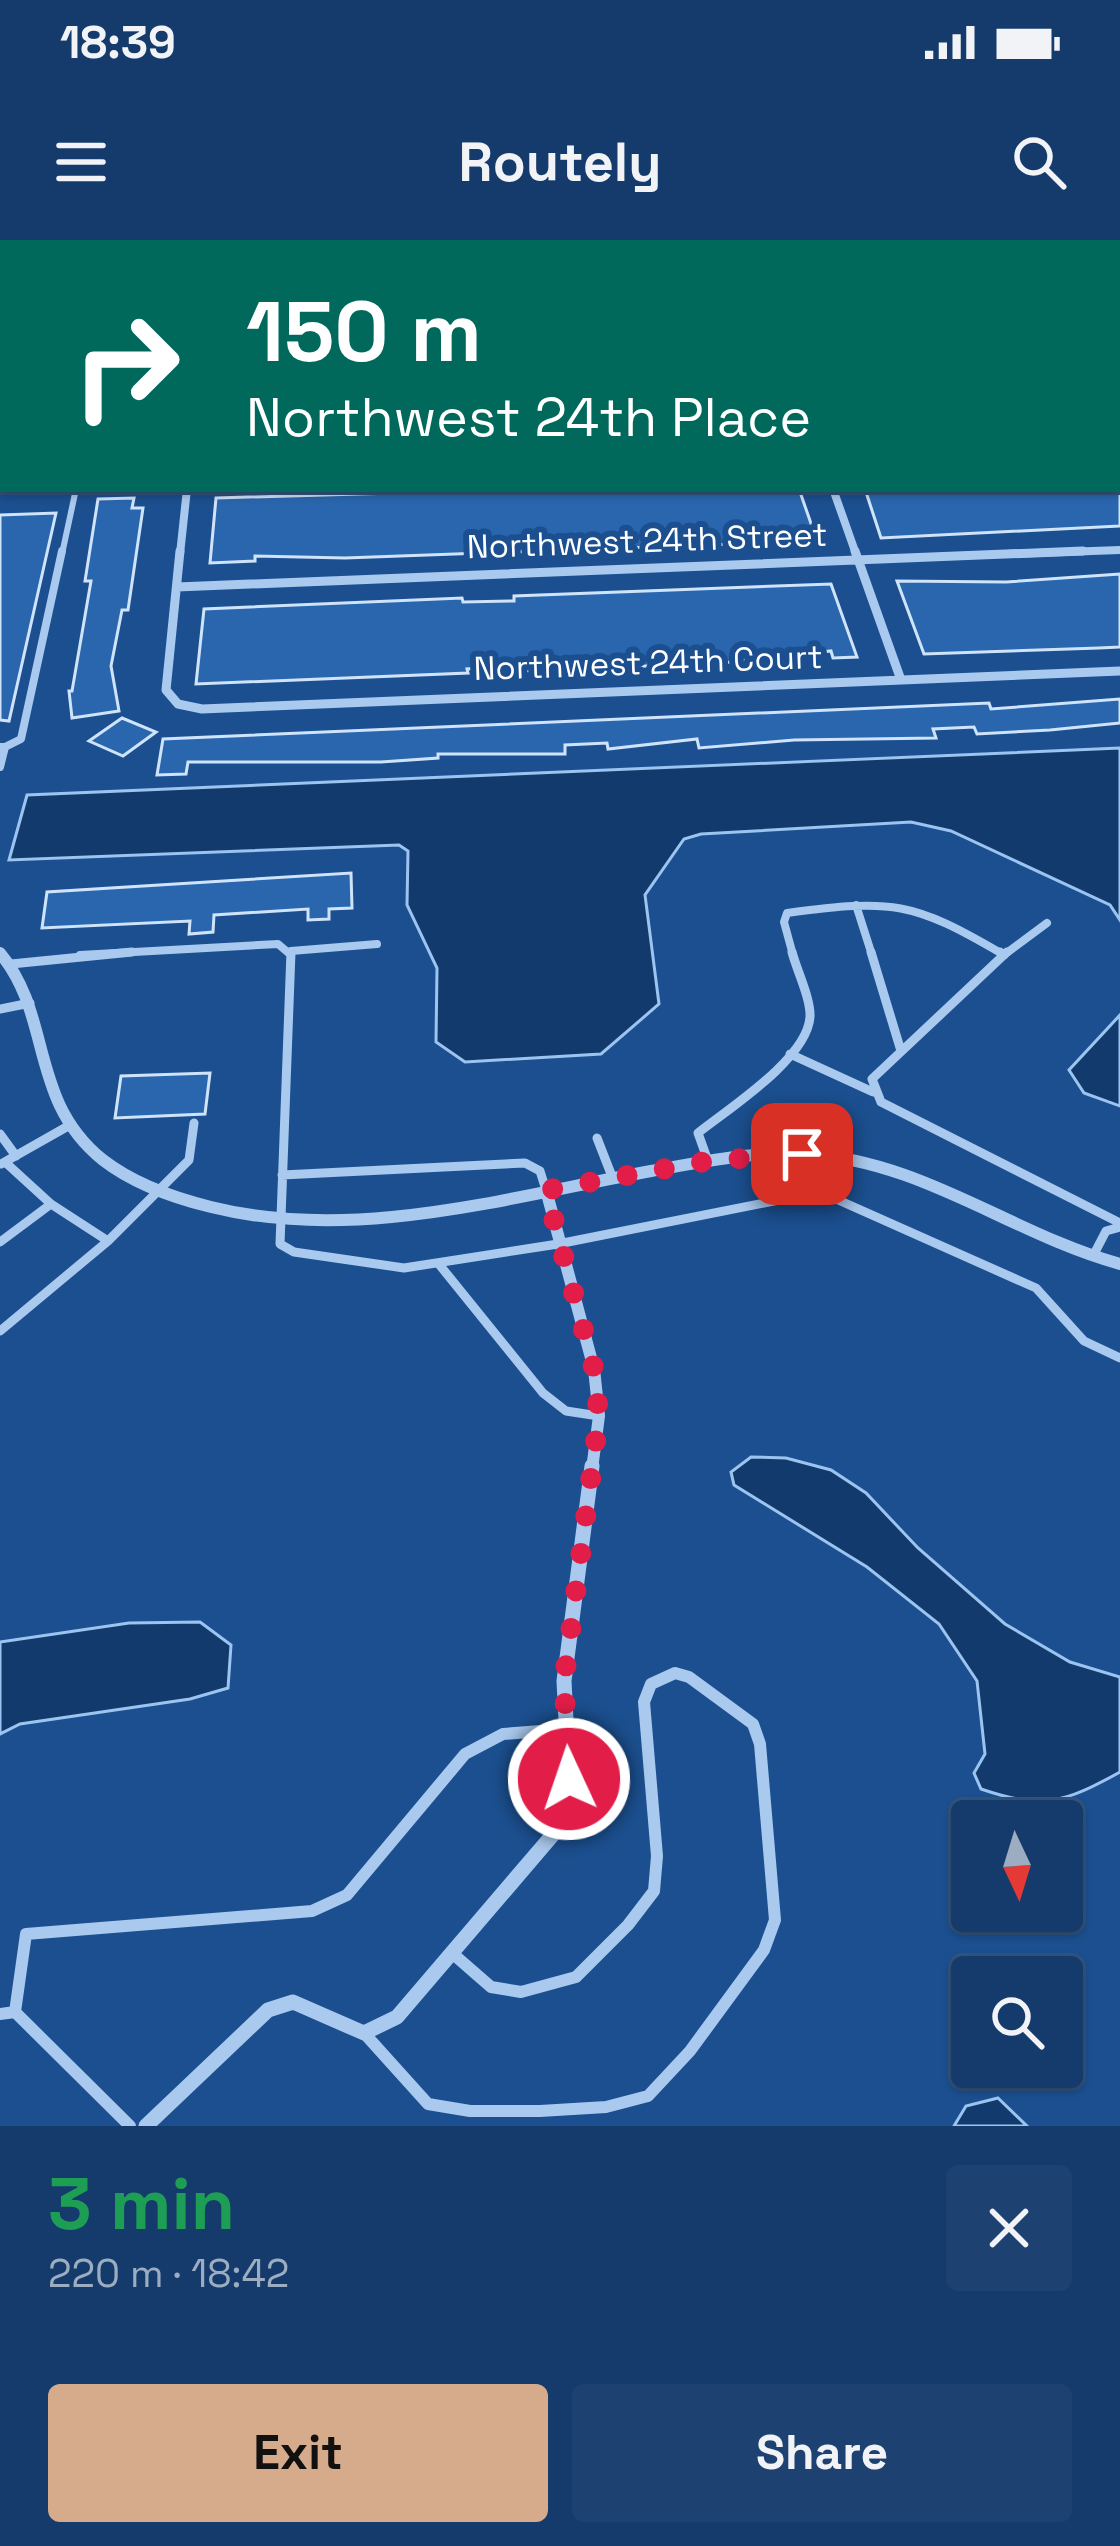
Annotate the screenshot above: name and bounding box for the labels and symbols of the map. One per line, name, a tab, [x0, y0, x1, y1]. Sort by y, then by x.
street label: Northwest 24th Street	[466, 514, 828, 568]
street label: Northwest 24th Court	[473, 636, 823, 690]
pin	[751, 1103, 853, 1205]
position arrow	[506, 1716, 632, 1842]
north arrow	[951, 1800, 1083, 1932]

